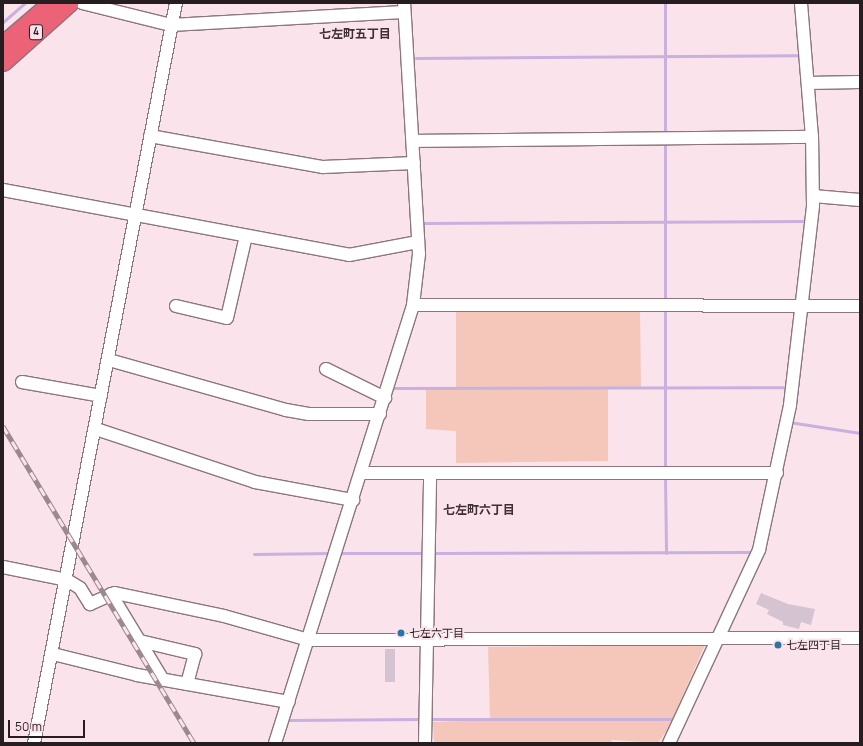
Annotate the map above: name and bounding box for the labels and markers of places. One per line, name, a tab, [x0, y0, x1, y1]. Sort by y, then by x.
place label: 七左六丁目	[409, 626, 464, 640]
marker: 七左六丁目	[396, 628, 406, 638]
place label: 七左四丁目	[786, 638, 841, 652]
marker: 七左四丁目	[773, 640, 783, 650]

